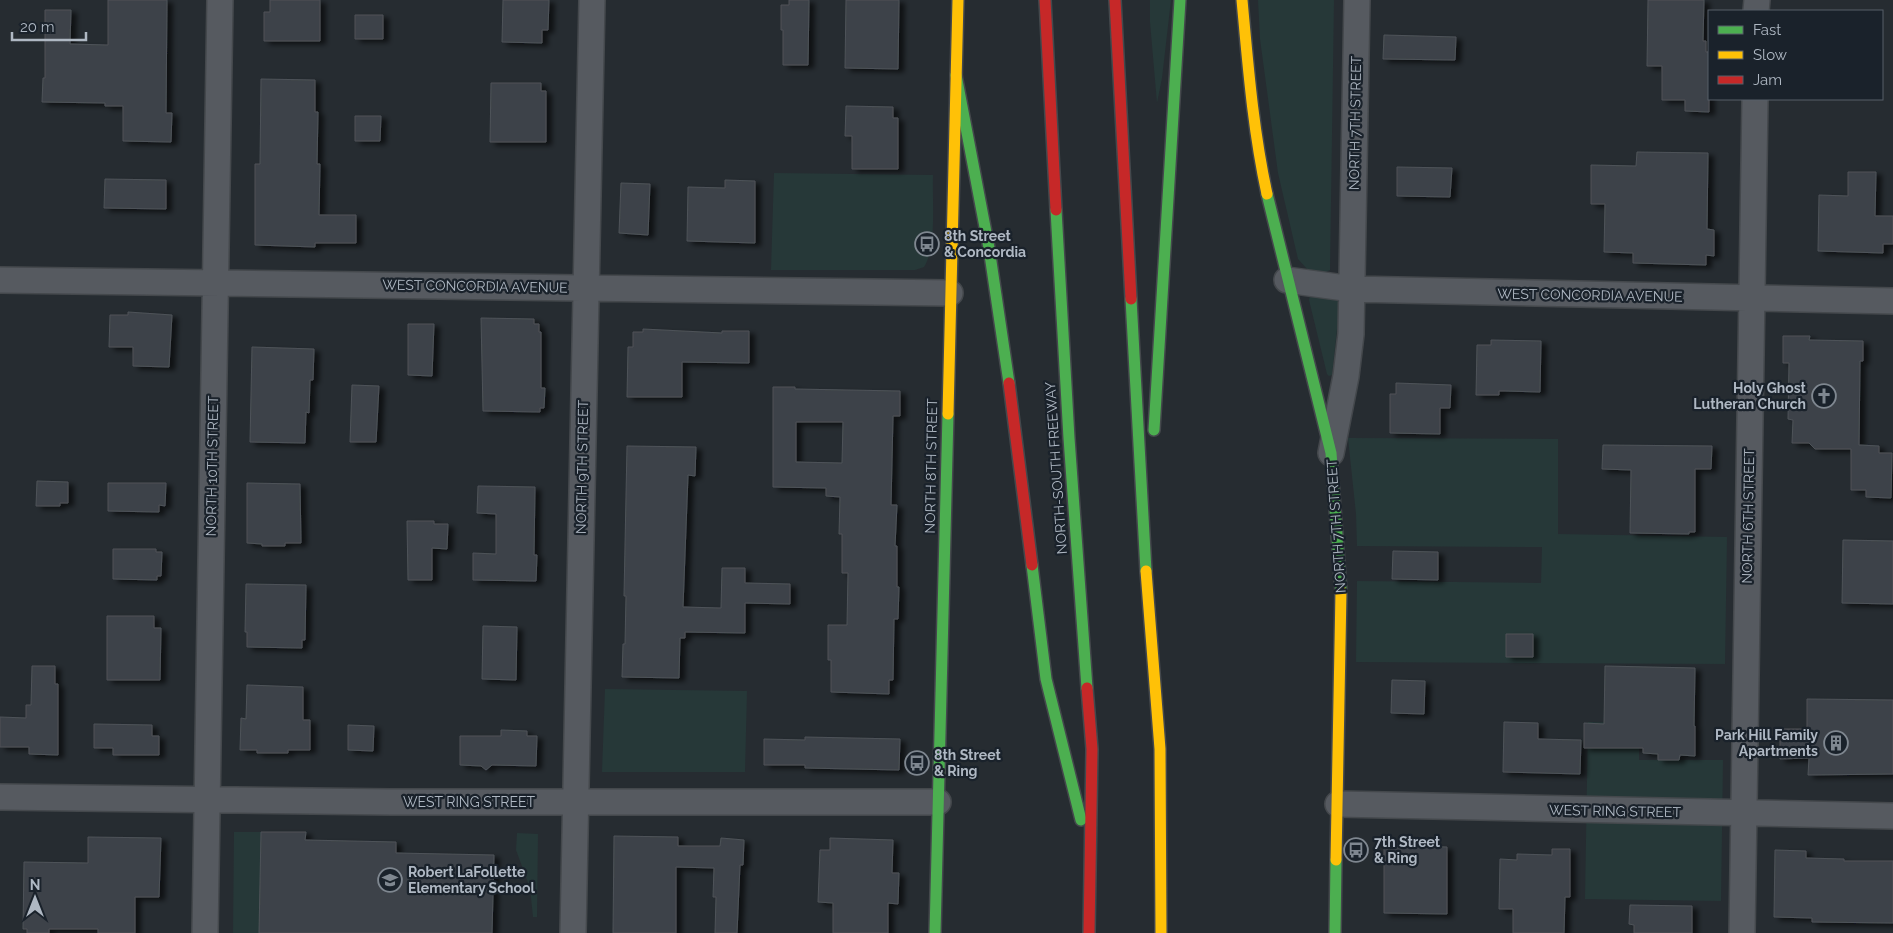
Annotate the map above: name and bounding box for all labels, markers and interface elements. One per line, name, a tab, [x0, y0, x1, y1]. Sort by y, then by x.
scale bar	[12, 10, 86, 42]
legend	[1708, 10, 1883, 100]
text: 20 m	[20, 18, 55, 36]
text: Fast	[1753, 21, 1781, 39]
text: Slow	[1753, 46, 1787, 64]
street label: NORTH 7TH STREET	[1346, 55, 1364, 190]
text: Jam	[1753, 71, 1782, 89]
place label: 8th Street & Concordia	[944, 228, 1026, 260]
bus stop icon: 8th Street & Concordia	[914, 231, 940, 257]
street label: WEST CONCORDIA AVENUE	[382, 276, 568, 296]
street label: WEST CONCORDIA AVENUE	[1497, 285, 1683, 305]
place label: Holy Ghost Lutheran Church	[1693, 380, 1807, 412]
street label: NORTH-SOUTH FREEWAY	[1042, 381, 1070, 555]
church icon: Holy Ghost Lutheran Church	[1811, 383, 1837, 409]
street label: NORTH 10TH STREET	[203, 395, 221, 536]
street label: NORTH 8TH STREET	[922, 398, 940, 534]
street label: NORTH 9TH STREET	[573, 399, 591, 534]
street label: NORTH 6TH STREET	[1739, 448, 1757, 584]
street label: NORTH 7TH STREET	[1323, 458, 1349, 594]
place label: Park Hill Family Apartments	[1715, 727, 1818, 759]
building icon: Park Hill Family Apartments	[1823, 730, 1849, 756]
place label: 8th Street & Ring	[934, 747, 1001, 779]
bus stop icon: 8th Street & Ring	[904, 750, 930, 776]
street label: WEST RING STREET	[403, 794, 535, 810]
street label: WEST RING STREET	[1549, 802, 1682, 820]
place label: 7th Street & Ring	[1374, 834, 1441, 866]
bus stop icon: 7th Street & Ring	[1343, 837, 1369, 863]
place label: Robert LaFollette Elementary School	[408, 864, 536, 896]
school or university icon: Robert LaFollette Elementary School	[377, 867, 403, 893]
north arrow	[10, 873, 60, 923]
text: N	[30, 877, 40, 893]

